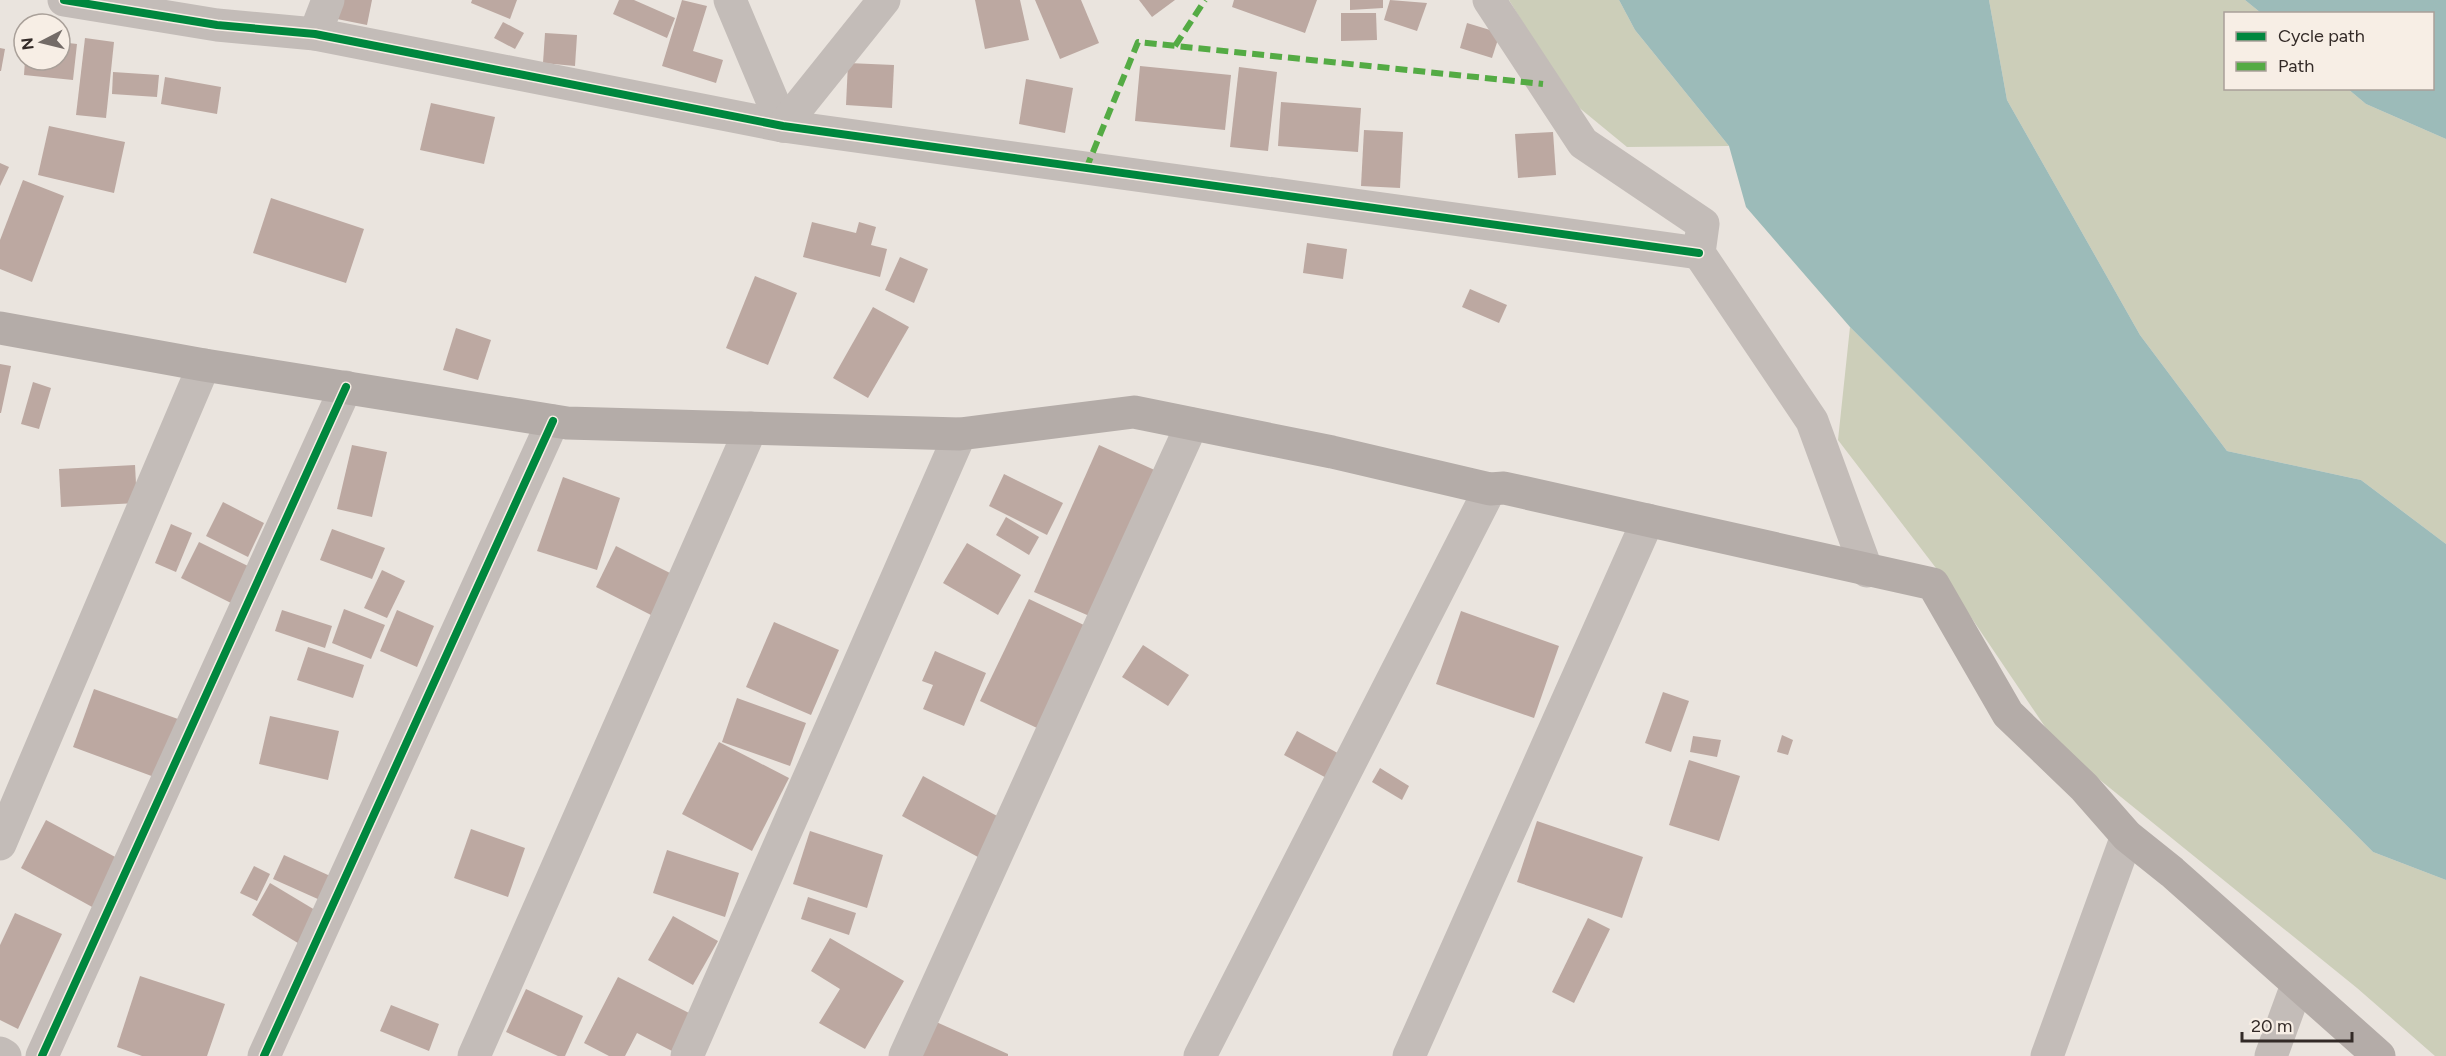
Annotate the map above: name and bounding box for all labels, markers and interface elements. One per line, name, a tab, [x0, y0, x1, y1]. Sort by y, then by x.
north arrow	[12, 12, 72, 72]
legend	[2224, 12, 2434, 90]
text: Cycle path	[2278, 25, 2365, 47]
text: N	[17, 36, 38, 51]
text: Path	[2278, 55, 2314, 77]
scale bar	[2242, 1005, 2352, 1043]
text: 20 m	[2251, 1015, 2292, 1037]

